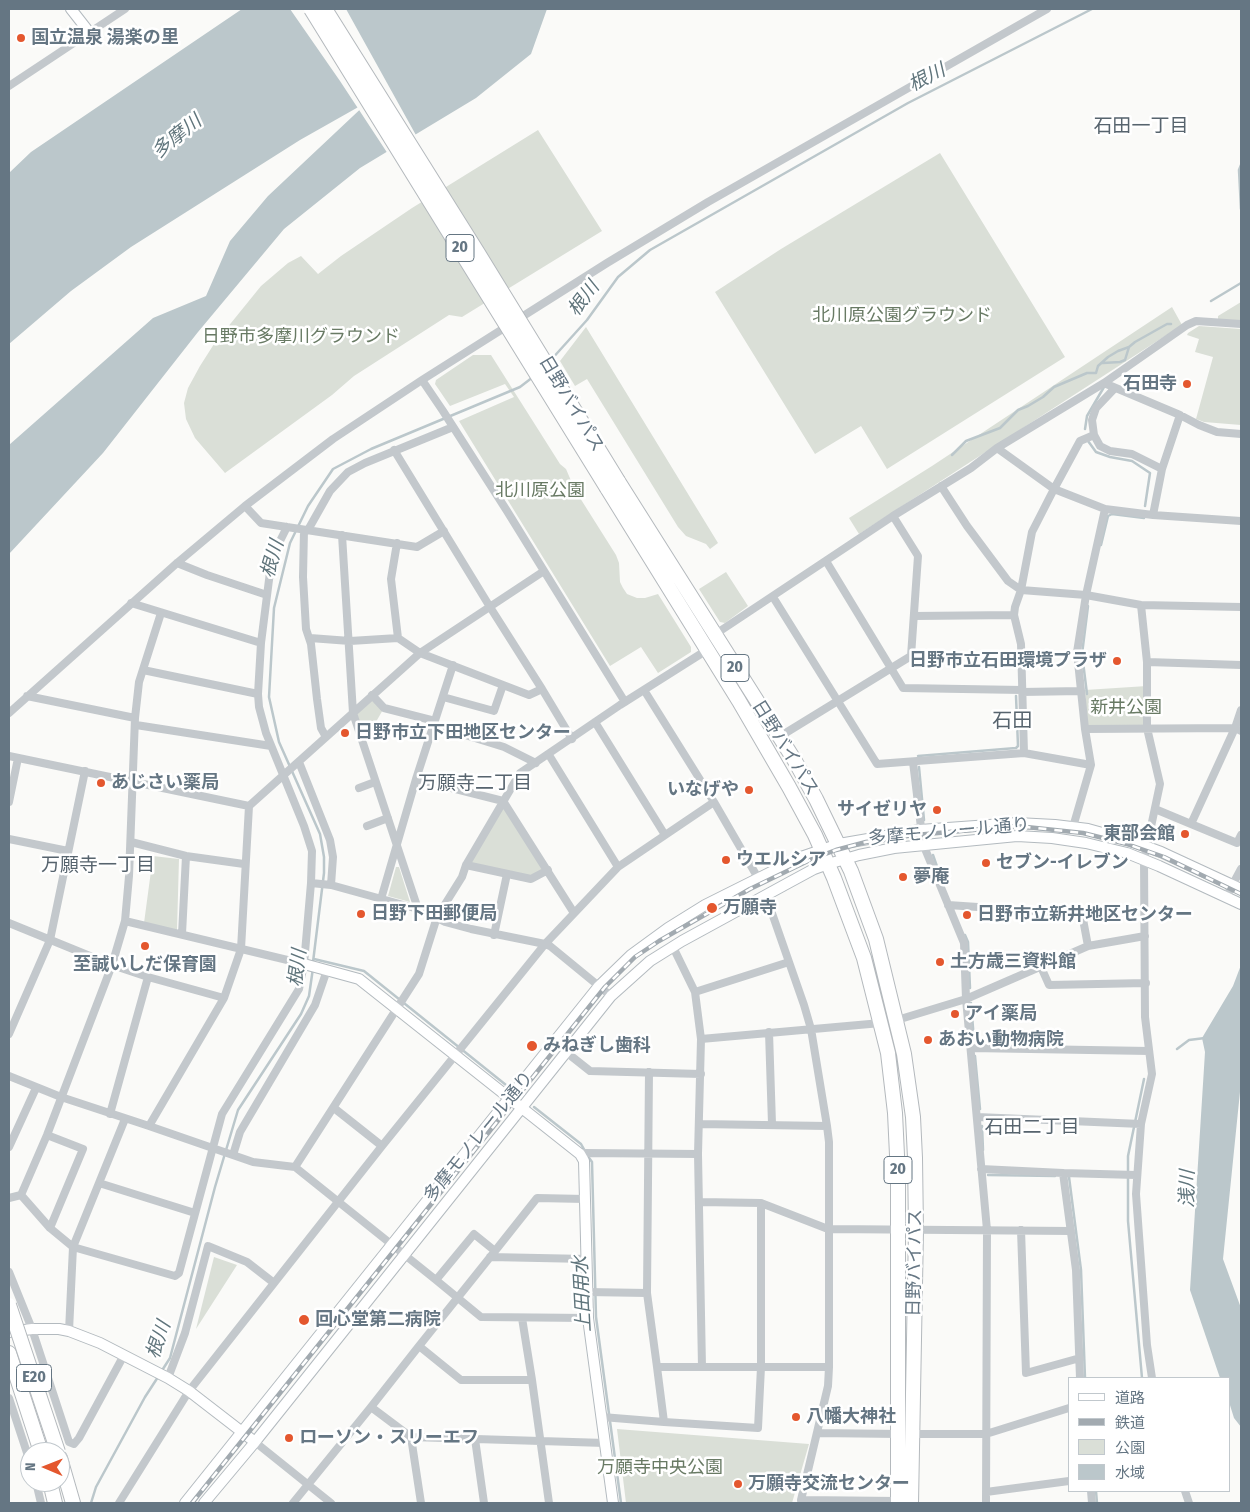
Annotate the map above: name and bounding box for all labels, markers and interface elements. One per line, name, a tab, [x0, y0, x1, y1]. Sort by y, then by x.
place label: 国立温泉 湯楽の里	[31, 27, 179, 49]
marker: 国立温泉 湯楽の里	[15, 32, 27, 44]
water label: 根川	[905, 59, 949, 97]
water label: 多摩川	[148, 110, 206, 164]
district label: 石田一丁目	[1094, 116, 1188, 138]
road number: 20	[446, 234, 474, 262]
water label: 根川	[563, 277, 605, 321]
park label: 北川原公園グラウンド	[812, 305, 992, 327]
park label: 日野市多摩川グラウンド	[202, 326, 400, 348]
street label: 日野バイパス	[534, 352, 608, 456]
place label: 石田寺	[1123, 373, 1177, 395]
marker: 石田寺	[1181, 378, 1193, 390]
park label: 北川原公園	[495, 480, 585, 502]
water label: 根川	[257, 538, 289, 580]
place label: 日野市立石田環境プラザ	[909, 650, 1107, 672]
road number: 20	[721, 654, 749, 681]
marker: 日野市立石田環境プラザ	[1111, 655, 1123, 667]
street label: 日野バイパス	[747, 696, 823, 800]
park label: 新井公園	[1090, 697, 1162, 719]
district label: 石田	[992, 709, 1032, 733]
place label: 日野市立下田地区センター	[355, 722, 571, 744]
marker: 日野市立下田地区センター	[339, 727, 351, 739]
place label: あじさい薬局	[111, 772, 219, 794]
district label: 万願寺二丁目	[418, 773, 532, 795]
marker: あじさい薬局	[95, 777, 107, 789]
place label: いなげや	[667, 779, 739, 801]
marker: いなげや	[743, 784, 755, 796]
place label: サイゼリヤ	[837, 799, 927, 821]
marker: サイゼリヤ	[931, 804, 943, 816]
street label: 多摩モノレール通り	[867, 814, 1031, 850]
place label: 東部会館	[1103, 823, 1175, 845]
marker: 東部会館	[1179, 828, 1191, 840]
place label: ウエルシア	[736, 849, 826, 871]
place label: セブン-イレブン	[996, 852, 1129, 874]
marker: ウエルシア	[720, 854, 732, 866]
district label: 万願寺一丁目	[41, 855, 155, 877]
marker: セブン-イレブン	[980, 857, 992, 869]
place label: 夢庵	[913, 866, 949, 888]
marker: 夢庵	[897, 871, 909, 883]
place label: 万願寺	[723, 897, 777, 919]
marker: 万願寺	[705, 901, 719, 915]
place label: 日野下田郵便局	[371, 903, 497, 925]
place label: 日野市立新井地区センター	[977, 904, 1193, 926]
marker: 日野下田郵便局	[355, 908, 367, 920]
marker: 日野市立新井地区センター	[961, 909, 973, 921]
marker: 至誠いしだ保育園	[139, 940, 151, 952]
water label: 根川	[284, 948, 312, 988]
place label: 土方歳三資料館	[950, 951, 1076, 973]
place label: 至誠いしだ保育園	[73, 954, 217, 976]
marker: 土方歳三資料館	[934, 956, 946, 968]
place label: アイ薬局	[965, 1003, 1037, 1025]
marker: アイ薬局	[949, 1008, 961, 1020]
place label: あおい動物病院	[938, 1029, 1064, 1051]
marker: あおい動物病院	[922, 1034, 934, 1046]
place label: みねぎし歯科	[543, 1035, 651, 1057]
marker: みねぎし歯科	[525, 1039, 539, 1053]
street label: 多摩モノレール通り	[420, 1067, 538, 1207]
district label: 石田二丁目	[985, 1117, 1079, 1139]
road number: 20	[884, 1156, 912, 1184]
water label: 浅川	[1176, 1170, 1200, 1208]
street label: 日野バイパス	[903, 1209, 927, 1317]
water label: 上田用水	[570, 1255, 596, 1333]
place label: 回心堂第二病院	[315, 1309, 441, 1331]
marker: 回心堂第二病院	[297, 1313, 311, 1327]
water label: 根川	[142, 1318, 176, 1362]
road number: E20	[16, 1365, 52, 1392]
legend	[1068, 1377, 1230, 1492]
text: 道路	[1115, 1389, 1145, 1407]
place label: 八幡大神社	[806, 1406, 896, 1428]
marker: 八幡大神社	[790, 1411, 802, 1423]
text: 鉄道	[1115, 1414, 1145, 1432]
place label: ローソン・スリーエフ	[299, 1427, 479, 1449]
marker: ローソン・スリーエフ	[283, 1432, 295, 1444]
text: 公園	[1115, 1439, 1145, 1457]
north arrow	[20, 1442, 70, 1492]
park label: 万願寺中央公園	[597, 1457, 723, 1479]
text: N	[22, 1462, 39, 1471]
text: 水域	[1115, 1464, 1145, 1482]
place label: 万願寺交流センター	[748, 1473, 910, 1495]
marker: 万願寺交流センター	[732, 1478, 744, 1490]

